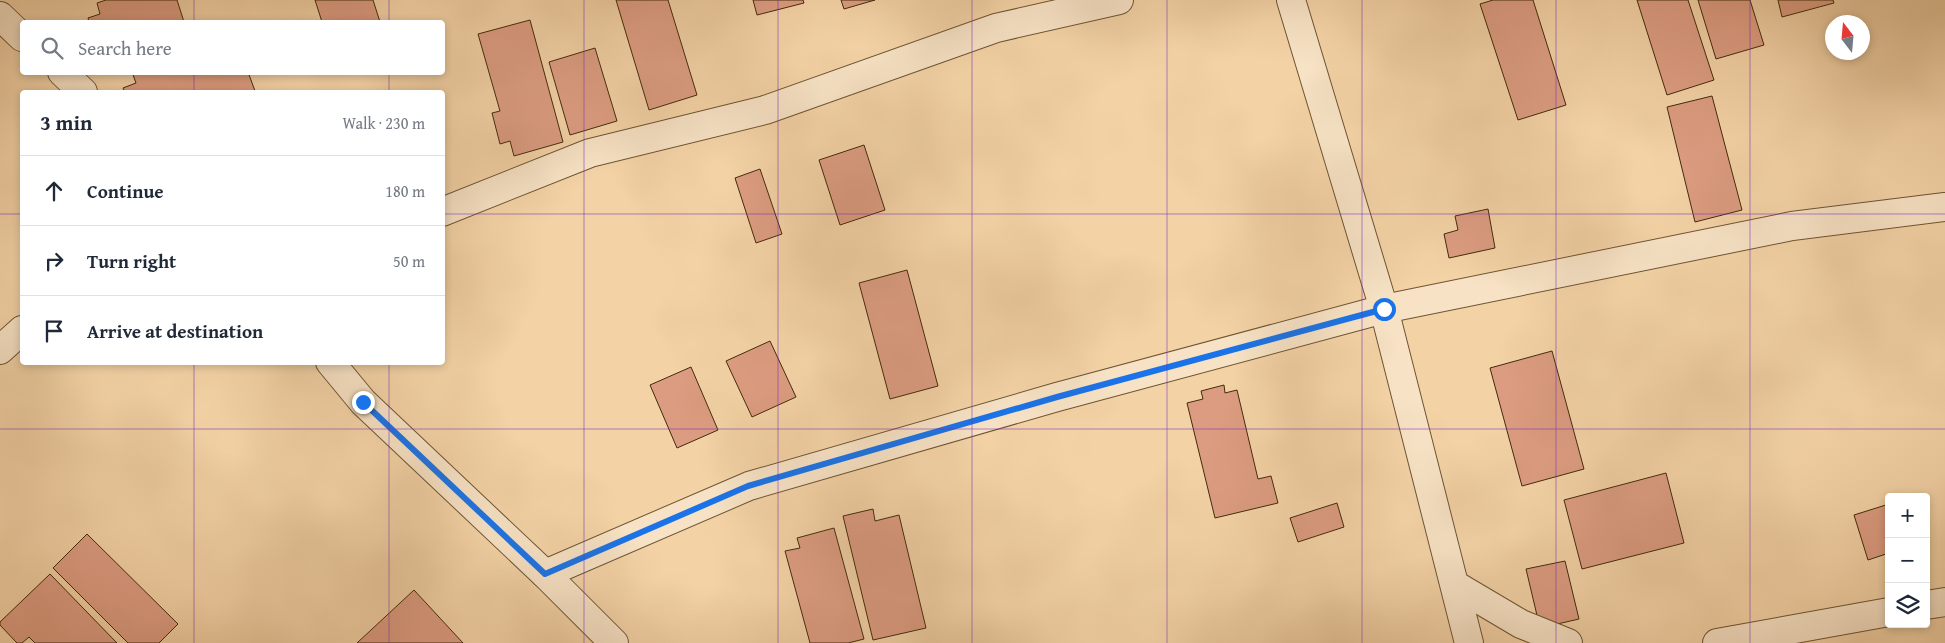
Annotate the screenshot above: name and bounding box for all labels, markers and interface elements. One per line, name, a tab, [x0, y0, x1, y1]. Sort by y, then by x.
north arrow	[1825, 15, 1870, 60]
search box	[20, 20, 445, 75]
icon: search	[38, 34, 66, 62]
text: Search here	[78, 34, 172, 62]
text: 3 min	[40, 107, 92, 138]
text: Walk · 230 m	[342, 111, 425, 135]
icon: ahead	[40, 177, 68, 205]
text: Continue	[87, 177, 164, 205]
text: 180 m	[385, 179, 425, 203]
icon: right	[40, 247, 68, 275]
text: Turn right	[87, 247, 176, 275]
text: 50 m	[393, 249, 425, 273]
route start	[1373, 298, 1396, 321]
icon: arrive	[40, 317, 68, 345]
text: Arrive at destination	[87, 317, 263, 345]
route end	[352, 391, 375, 414]
map controls	[1885, 493, 1930, 628]
button: +	[1885, 493, 1930, 538]
button: −	[1885, 538, 1930, 583]
button: layers	[1885, 583, 1930, 628]

